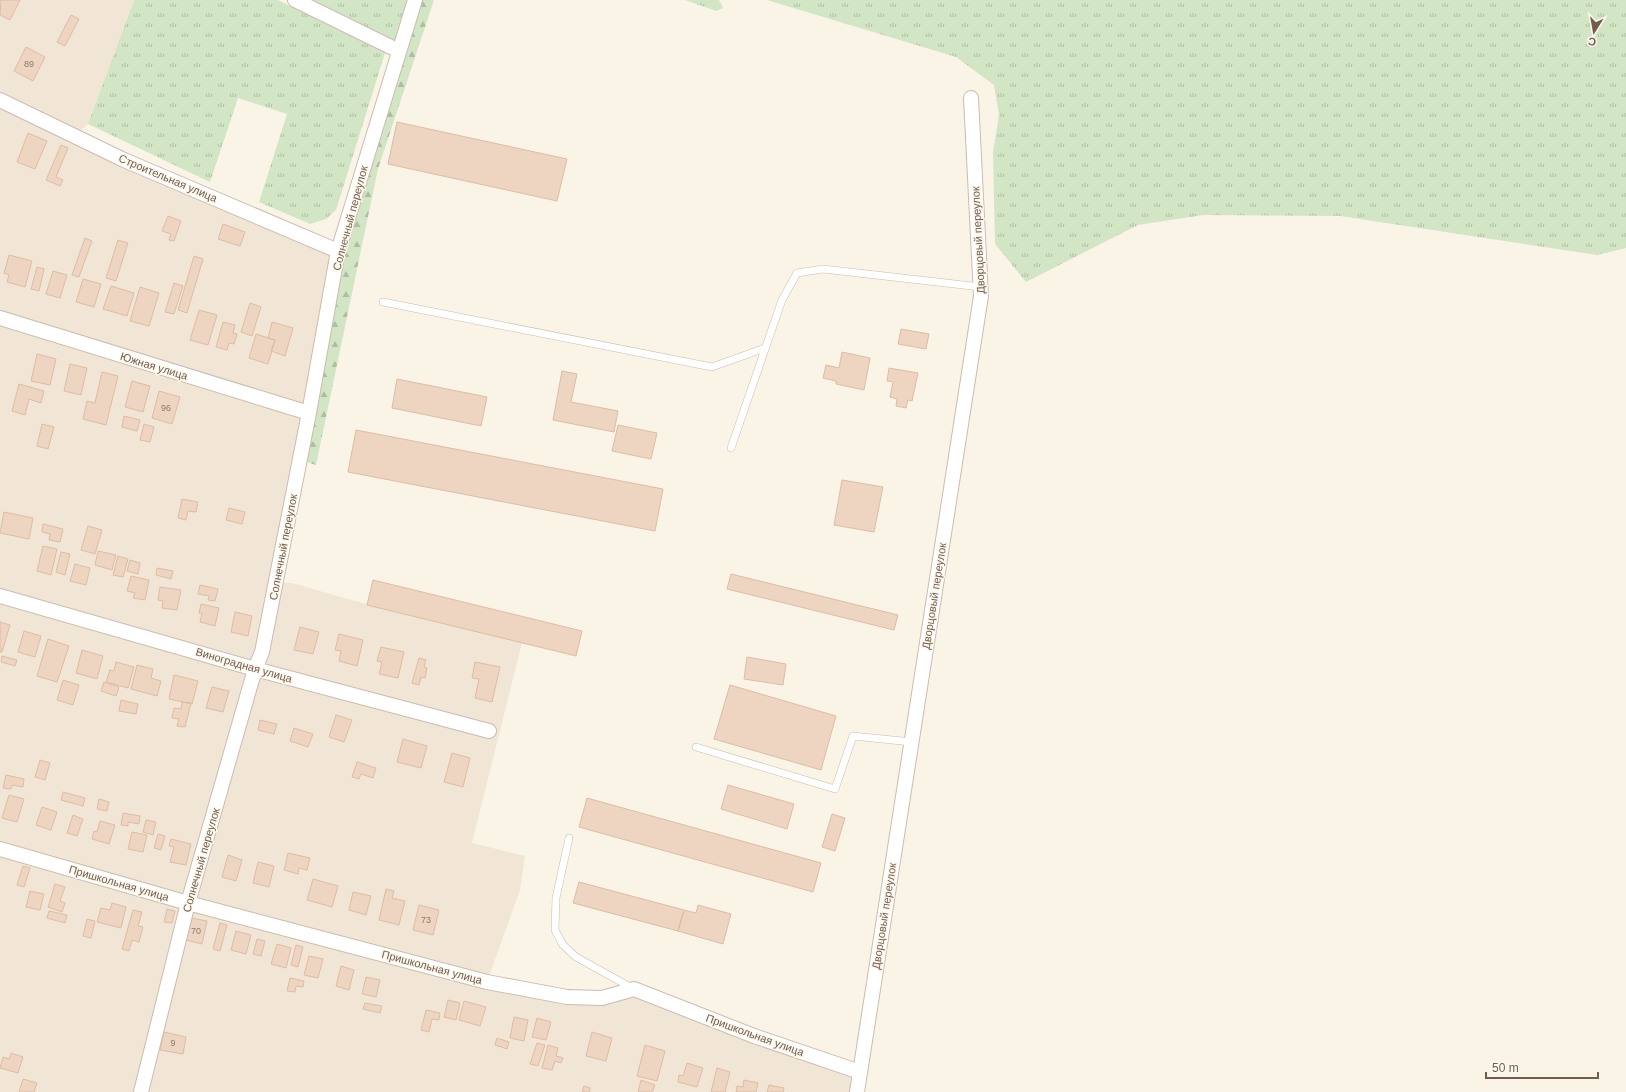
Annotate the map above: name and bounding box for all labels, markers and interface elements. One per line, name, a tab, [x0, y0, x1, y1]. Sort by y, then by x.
north arrow	[1574, 12, 1614, 52]
text: С	[1587, 35, 1597, 48]
house number: 89	[24, 59, 34, 69]
street label: Строительная улица	[117, 152, 220, 205]
street label: Солнечный переулок	[330, 164, 370, 272]
street label: Дворцовый переулок	[969, 186, 987, 294]
street label: Южная улица	[119, 350, 190, 382]
house number: 96	[161, 403, 171, 413]
street label: Солнечный переулок	[267, 493, 299, 601]
street label: Дворцовый переулок	[920, 542, 948, 650]
street label: Виноградная улица	[194, 645, 294, 685]
street label: Солнечный переулок	[180, 806, 222, 914]
street label: Дворцовый переулок	[870, 862, 898, 970]
street label: Пришкольная улица	[68, 863, 171, 903]
house number: 73	[421, 915, 431, 925]
house number: 70	[191, 926, 201, 936]
street label: Пришкольная улица	[381, 948, 484, 986]
street label: Пришкольная улица	[704, 1012, 806, 1059]
house number: 9	[170, 1038, 176, 1048]
scale bar	[1486, 1054, 1598, 1080]
text: 50 m	[1492, 1061, 1519, 1075]

